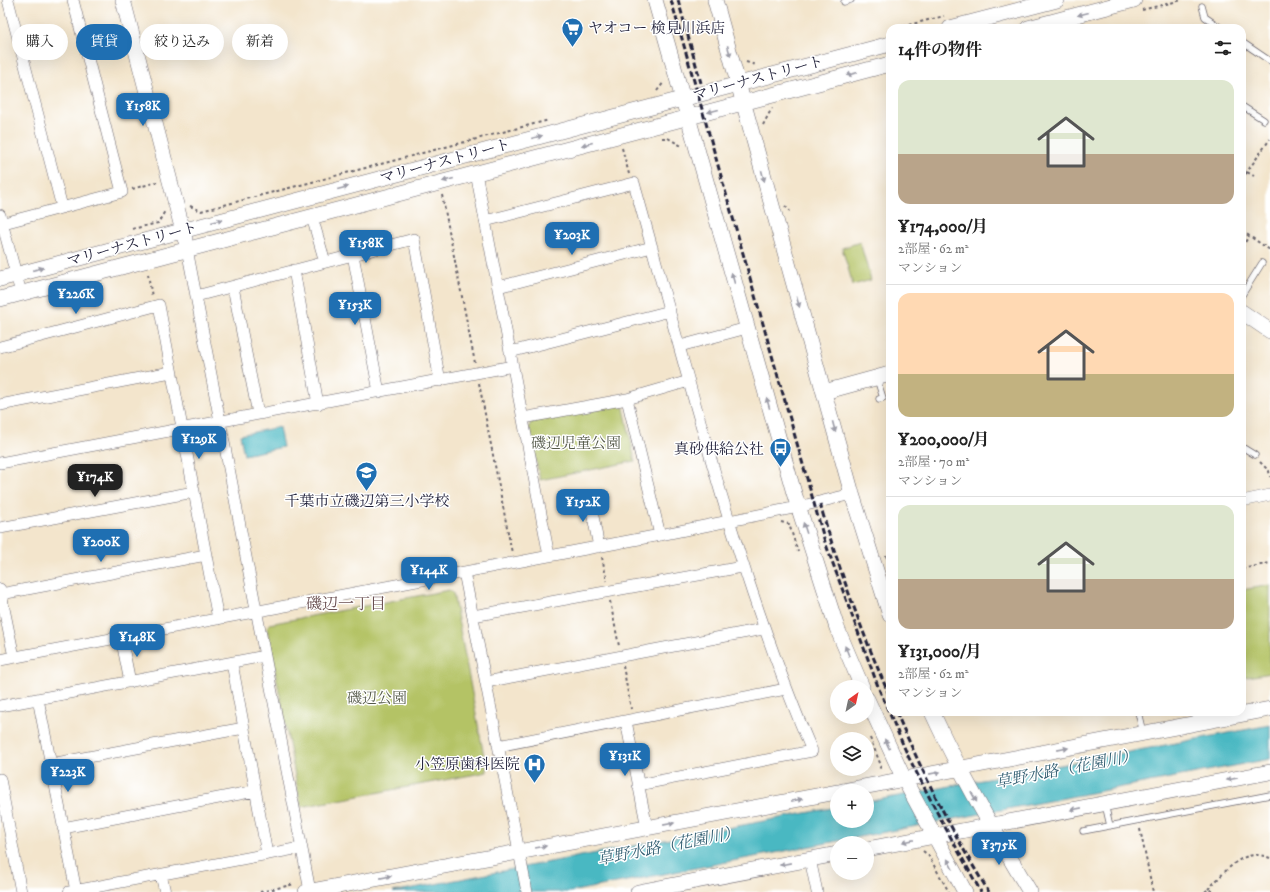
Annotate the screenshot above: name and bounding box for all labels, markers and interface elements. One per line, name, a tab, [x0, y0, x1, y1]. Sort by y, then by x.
one-way arrow	[1077, 11, 1089, 17]
supermarket icon: ヤオコー 検見川浜店	[560, 15, 586, 48]
place label: ヤオコー 検見川浜店	[588, 19, 726, 38]
chip: 購入	[12, 24, 68, 60]
chip: 賃貸	[76, 24, 132, 60]
chip: 絞り込み	[140, 24, 224, 60]
chip: 新着	[232, 24, 288, 60]
icon: filters	[1212, 37, 1234, 59]
text: 14件の物件	[898, 39, 982, 61]
one-way arrow	[726, 45, 732, 57]
street label: マリーナストリート	[691, 52, 826, 105]
one-way arrow	[846, 71, 858, 77]
pin: ¥158K	[115, 93, 171, 127]
text: ¥158K	[125, 98, 161, 114]
icon: home	[1030, 106, 1102, 178]
one-way arrow	[707, 108, 719, 114]
one-way arrow	[531, 134, 543, 140]
street label: マリーナストリート	[378, 135, 513, 188]
one-way arrow	[581, 141, 593, 147]
one-way arrow	[760, 171, 766, 183]
one-way arrow	[442, 177, 454, 183]
one-way arrow	[337, 185, 349, 191]
text: ¥174,000/月	[898, 216, 988, 238]
street label: マリーナストリート	[65, 218, 200, 271]
one-way arrow	[212, 218, 224, 224]
pin: ¥203K	[544, 222, 600, 256]
text: ¥203K	[554, 227, 590, 243]
pin: ¥158K	[338, 230, 394, 264]
text: ¥158K	[348, 235, 384, 251]
text: 2部屋 · 62 m²	[898, 241, 969, 257]
text: マンション	[898, 260, 962, 276]
one-way arrow	[31, 265, 44, 271]
one-way arrow	[730, 272, 736, 284]
pin: ¥226K	[48, 281, 104, 315]
text: ¥226K	[57, 286, 95, 302]
pin: ¥153K	[327, 292, 383, 326]
one-way arrow	[795, 296, 801, 308]
text: ¥153K	[338, 297, 372, 313]
icon: home	[1030, 319, 1102, 391]
one-way arrow	[765, 397, 771, 410]
one-way arrow	[831, 420, 837, 433]
pin: ¥129K	[171, 426, 227, 460]
text: ¥200,000/月	[898, 429, 990, 451]
text: ¥129K	[181, 431, 217, 447]
park label: 磯辺児童公園	[531, 434, 621, 453]
bus stop icon: 真砂供給公社	[767, 436, 793, 469]
place label: 真砂供給公社	[674, 440, 764, 459]
text: 2部屋 · 70 m²	[898, 454, 969, 470]
school or university icon: 千葉市立磯辺第三小学校	[354, 459, 380, 492]
pin: ¥174K	[67, 464, 123, 498]
text: ¥174K	[77, 469, 113, 485]
text: マンション	[898, 473, 962, 489]
pin: ¥152K	[555, 489, 611, 523]
place label: 千葉市立磯辺第三小学校	[284, 492, 450, 511]
text: ¥152K	[565, 494, 601, 510]
one-way arrow	[802, 522, 808, 534]
pin: ¥200K	[73, 529, 129, 563]
icon: home	[1030, 531, 1102, 603]
text: ¥200K	[82, 534, 120, 550]
pin: ¥144K	[401, 557, 457, 591]
text: ¥144K	[410, 562, 448, 578]
district label: 磯辺一丁目	[306, 594, 386, 614]
pin: ¥148K	[109, 624, 165, 658]
text: ¥148K	[119, 629, 155, 645]
text: ¥131,000/月	[898, 641, 982, 663]
one-way arrow	[844, 645, 850, 657]
text: 2部屋 · 62 m²	[898, 666, 969, 682]
north arrow	[830, 680, 874, 724]
map controls	[830, 680, 874, 880]
text: マンション	[898, 685, 962, 701]
park label: 磯辺公園	[347, 689, 407, 708]
button: layers	[830, 732, 874, 776]
one-way arrow	[884, 738, 890, 750]
pin: ¥131K	[597, 743, 653, 777]
water label: 草野水路（花園川）	[994, 745, 1139, 793]
one-way arrow	[1057, 746, 1069, 752]
text: ¥131K	[609, 748, 641, 764]
hospital icon: 小笠原歯科医院	[522, 751, 548, 784]
place label: 小笠原歯科医院	[415, 755, 520, 774]
pin: ¥223K	[40, 759, 96, 793]
text: ¥223K	[50, 764, 86, 780]
one-way arrow	[929, 770, 941, 776]
one-way arrow	[1226, 777, 1238, 783]
button: +	[830, 784, 874, 828]
one-way arrow	[971, 791, 978, 803]
one-way arrow	[791, 796, 803, 802]
one-way arrow	[1070, 806, 1083, 812]
one-way arrow	[663, 821, 675, 827]
water label: 草野水路（花園川）	[596, 822, 741, 870]
pin: ¥375K	[971, 832, 1027, 866]
button: −	[830, 836, 874, 880]
text: ¥375K	[981, 837, 1017, 853]
one-way arrow	[901, 838, 914, 844]
one-way arrow	[535, 844, 547, 850]
one-way arrow	[947, 858, 953, 870]
one-way arrow	[779, 862, 791, 868]
one-way arrow	[380, 873, 392, 879]

